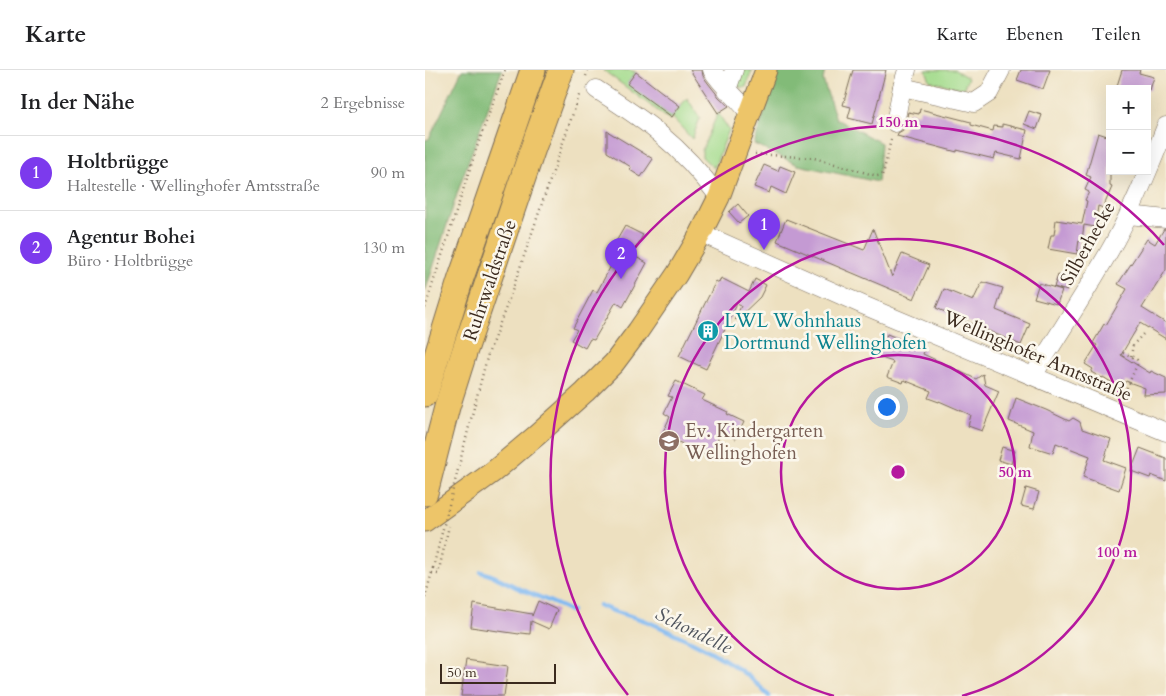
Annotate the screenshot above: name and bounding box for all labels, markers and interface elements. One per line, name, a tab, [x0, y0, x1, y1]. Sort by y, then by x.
text: Karte	[25, 18, 86, 51]
text: Karte	[936, 22, 978, 47]
text: Ebenen	[1006, 22, 1064, 47]
text: Teilen	[1092, 22, 1141, 47]
map controls	[1106, 85, 1151, 175]
button: +	[1106, 85, 1151, 130]
text: In der Nähe	[20, 88, 135, 117]
text: 2 Ergebnisse	[320, 92, 405, 114]
text: 150 m	[878, 112, 919, 132]
button: −	[1106, 130, 1151, 175]
text: Holtbrügge	[67, 149, 169, 175]
text: 1	[32, 162, 40, 184]
text: 90 m	[371, 162, 405, 184]
text: Haltestelle · Wellinghofer Amtsstraße	[67, 175, 320, 197]
street label: Silberhecke	[1054, 197, 1122, 290]
pin: 1	[748, 209, 780, 250]
street label: Ruhrwaldstraße	[457, 216, 523, 345]
text: Agentur Bohei	[67, 224, 195, 250]
text: 2	[32, 237, 40, 259]
text: 130 m	[363, 237, 405, 259]
pin: 2	[605, 238, 637, 279]
text: Büro · Holtbrügge	[67, 250, 193, 272]
street label: Wellinghofer Amtsstraße	[938, 304, 1136, 407]
place label: LWL Wohnhaus Dortmund Wellinghofen	[724, 308, 927, 356]
building icon: LWL Wohnhaus Dortmund Wellinghofen	[696, 319, 720, 343]
your location	[874, 394, 900, 420]
place label: Ev. Kindergarten Wellinghofen	[684, 418, 824, 466]
school or university icon: Ev. Kindergarten Wellinghofen	[657, 429, 681, 453]
text: 50 m	[998, 462, 1032, 482]
centre of rings	[889, 463, 907, 481]
text: 100 m	[1097, 542, 1138, 562]
water label: Schondelle	[651, 600, 737, 661]
scale bar	[440, 661, 556, 684]
text: 50 m	[447, 663, 477, 682]

